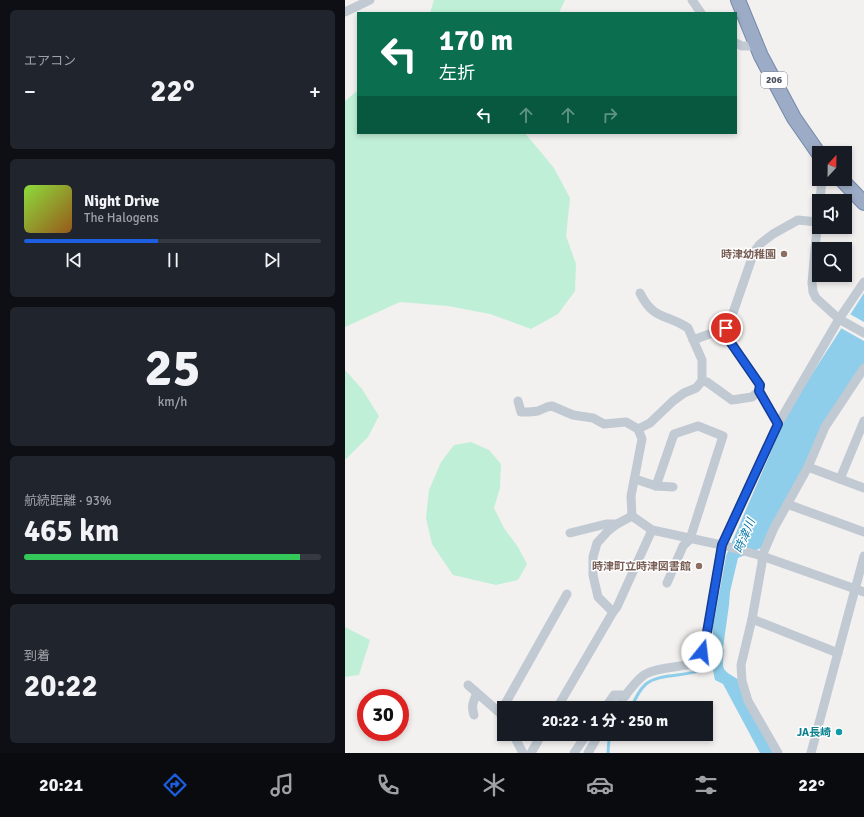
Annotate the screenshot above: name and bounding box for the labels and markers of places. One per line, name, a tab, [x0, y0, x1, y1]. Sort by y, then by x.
place label: 時津幼稚園	[721, 248, 776, 261]
marker: 時津幼稚園	[779, 249, 789, 259]
pin	[709, 311, 743, 345]
place label: 時津町立時津図書館	[592, 560, 691, 573]
marker: 時津町立時津図書館	[694, 561, 704, 571]
place label: JA長崎	[797, 726, 831, 739]
marker: JA長崎	[834, 727, 844, 737]

